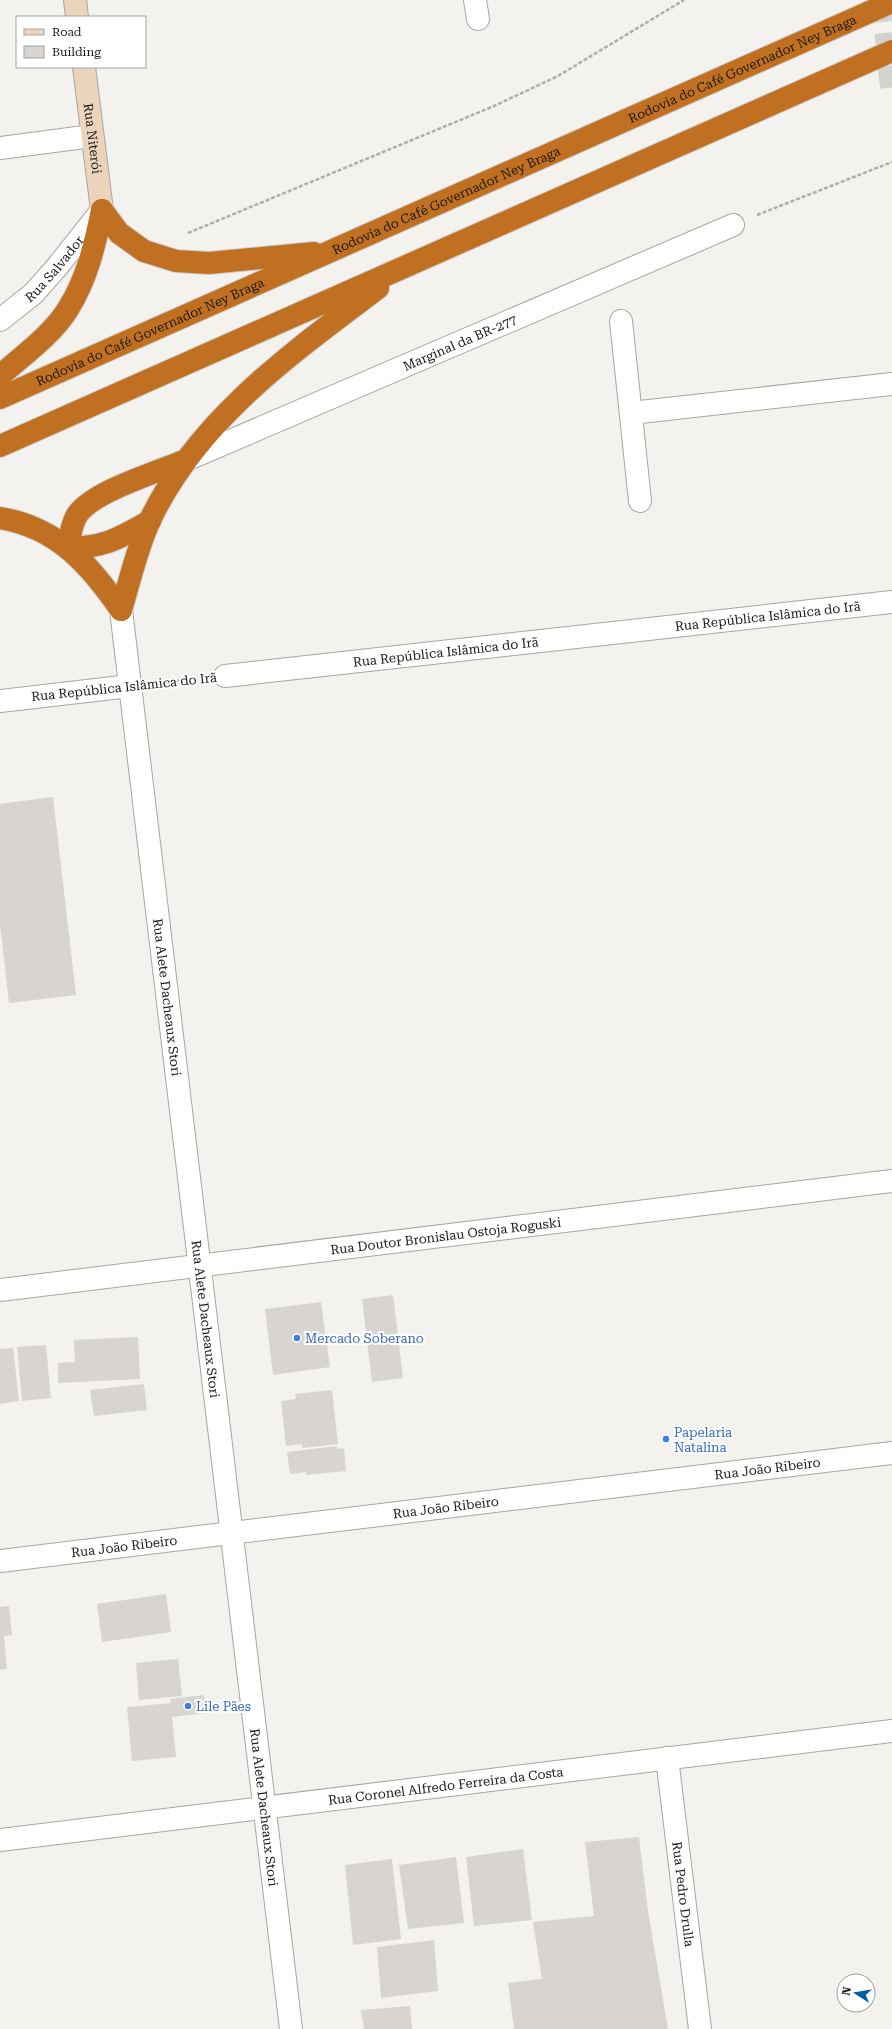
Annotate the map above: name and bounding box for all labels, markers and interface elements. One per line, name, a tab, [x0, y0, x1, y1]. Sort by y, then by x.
street label: Rodovia do Café Governador Ney Braga	[626, 11, 859, 126]
legend	[16, 16, 146, 68]
text: Road	[52, 25, 82, 39]
text: Building	[52, 45, 101, 59]
street label: Rua Niterói	[81, 102, 105, 175]
street label: Rodovia do Café Governador Ney Braga	[330, 143, 562, 257]
street label: Rua Salvador	[22, 232, 87, 305]
street label: Rodovia do Café Governador Ney Braga	[33, 274, 266, 389]
street label: Marginal da BR-277	[401, 311, 519, 373]
street label: Rua República Islâmica do Irã	[674, 598, 861, 634]
street label: Rua República Islâmica do Irã	[352, 634, 539, 669]
street label: Rua República Islâmica do Irã	[31, 670, 217, 704]
street label: Rua Alete Dacheaux Stori	[150, 917, 184, 1077]
street label: Rua Doutor Bronislau Ostoja Roguski	[330, 1214, 562, 1257]
street label: Rua Alete Dacheaux Stori	[189, 1239, 223, 1399]
place label: Mercado Soberano	[305, 1331, 424, 1346]
marker: Mercado Soberano	[292, 1333, 302, 1343]
place label: Papelaria Natalina	[674, 1425, 732, 1455]
marker: Papelaria Natalina	[661, 1434, 671, 1444]
street label: Rua João Ribeiro	[714, 1454, 821, 1482]
street label: Rua João Ribeiro	[392, 1493, 500, 1521]
street label: Rua João Ribeiro	[70, 1532, 178, 1560]
place label: Lile Pães	[196, 1699, 251, 1714]
marker: Lile Pães	[183, 1701, 193, 1711]
street label: Rua Alete Dacheaux Stori	[248, 1728, 281, 1887]
street label: Rua Coronel Alfredo Ferreira da Costa	[327, 1764, 564, 1807]
street label: Rua Pedro Drulla	[670, 1840, 697, 1948]
north arrow	[836, 1973, 876, 2013]
text: N	[839, 1985, 854, 1997]

